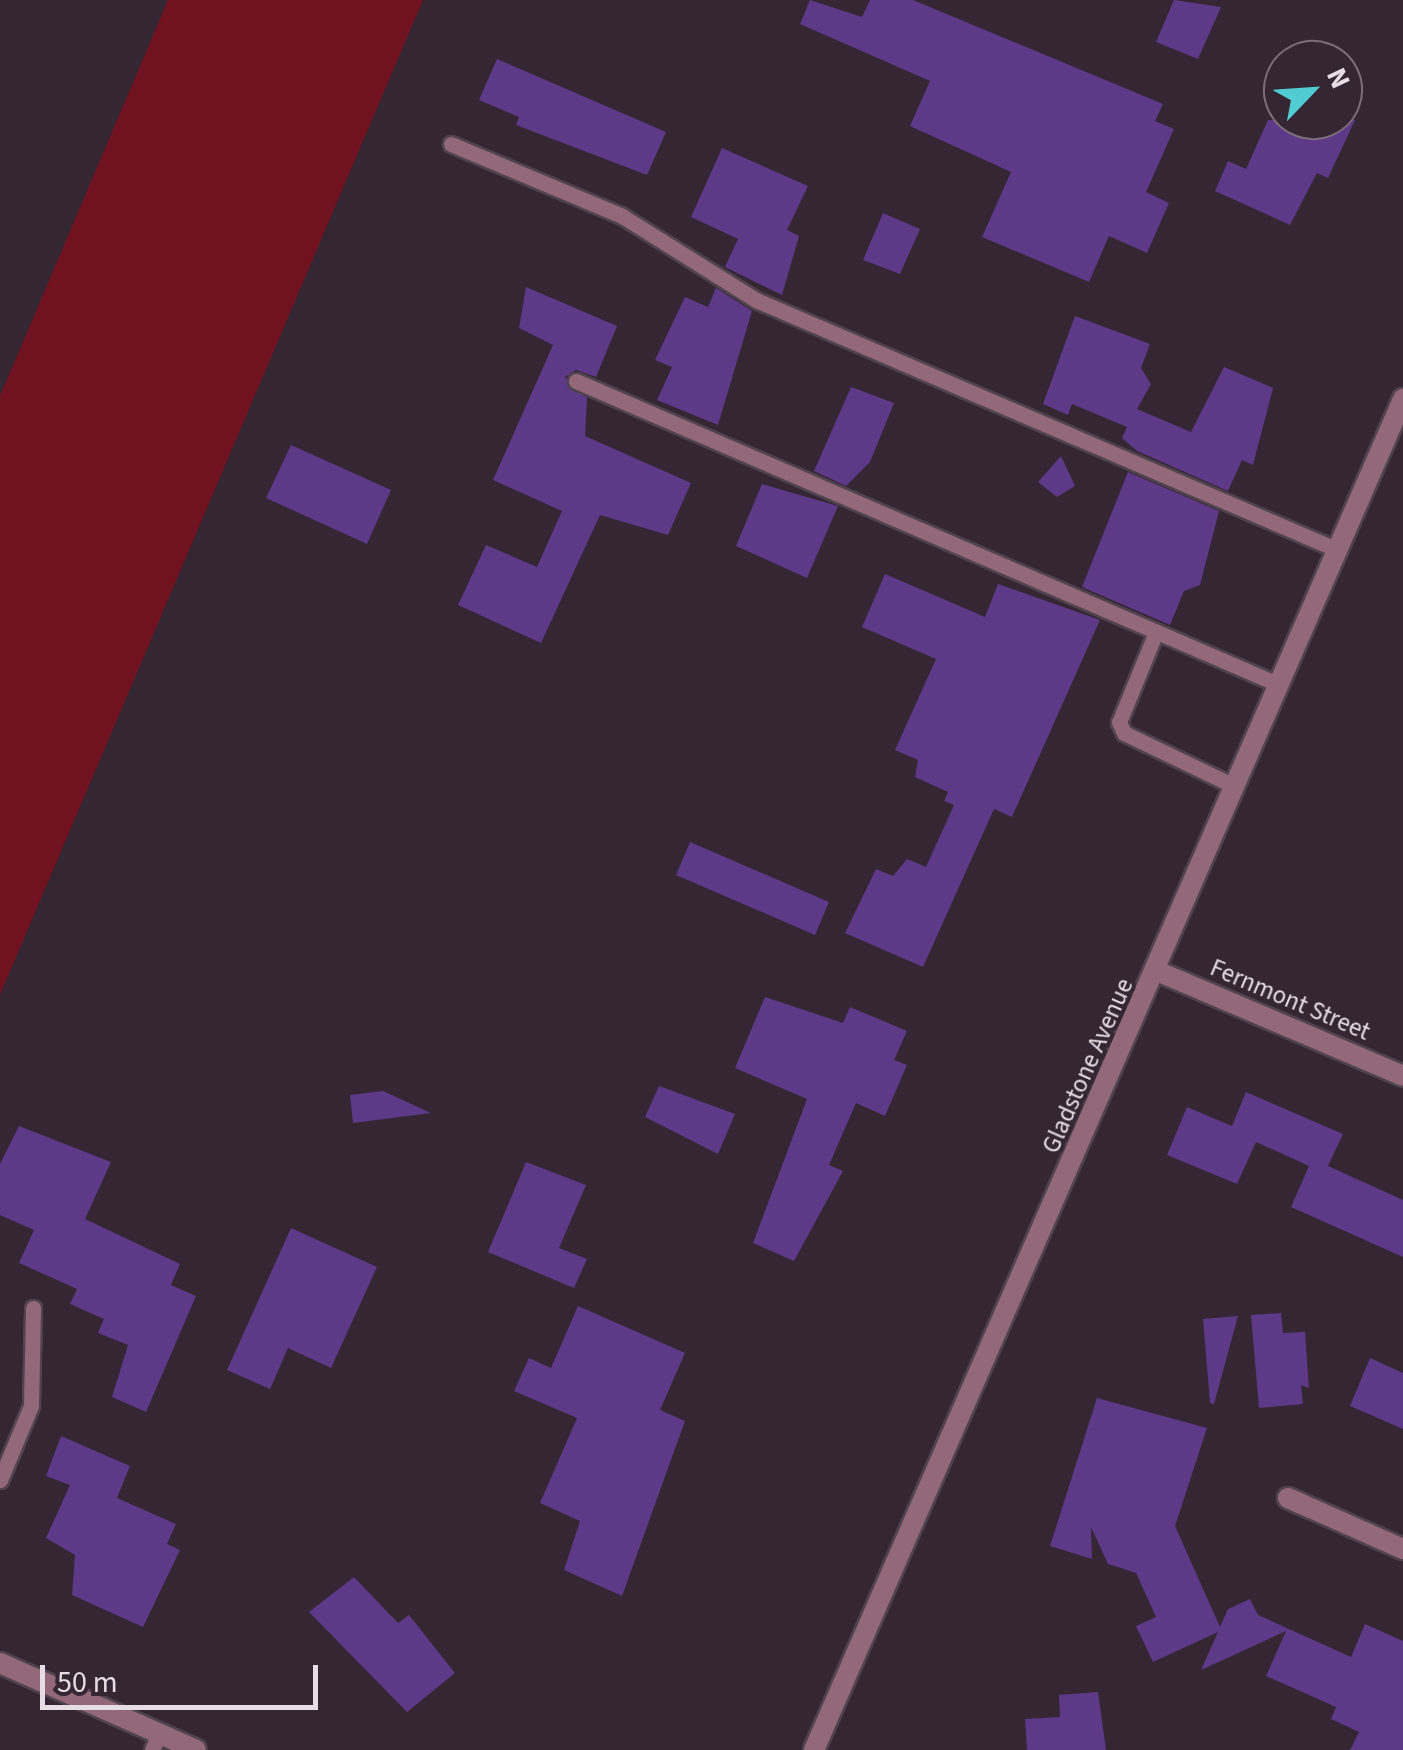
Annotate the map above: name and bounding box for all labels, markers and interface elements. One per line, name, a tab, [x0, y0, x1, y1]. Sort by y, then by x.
north arrow	[1263, 40, 1363, 140]
text: N	[1316, 61, 1360, 95]
street label: Fernmont Street	[1206, 953, 1374, 1047]
street label: Gladstone Avenue	[1036, 974, 1140, 1158]
scale bar	[45, 1645, 322, 1707]
text: 50 m	[57, 1661, 118, 1704]

